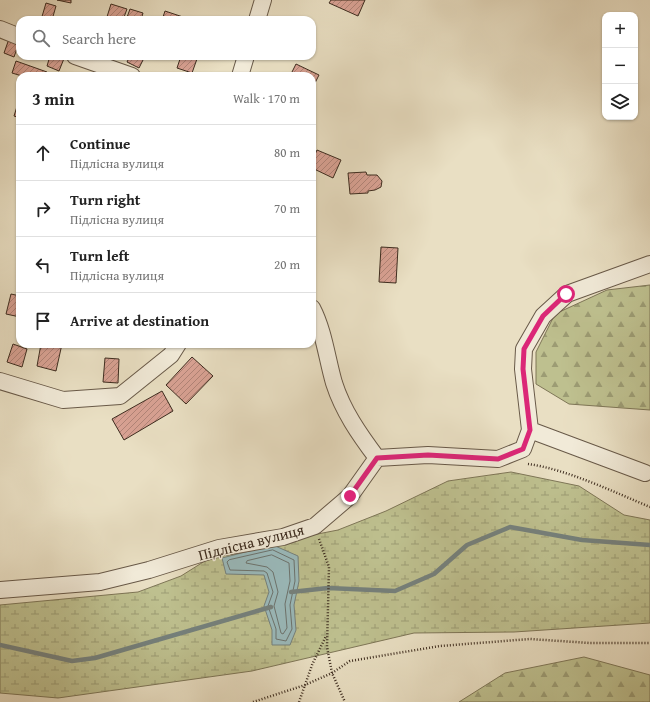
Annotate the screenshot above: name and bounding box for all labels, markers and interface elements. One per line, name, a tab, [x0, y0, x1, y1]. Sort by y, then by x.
map controls	[602, 12, 638, 120]
button: +	[602, 12, 638, 48]
search box	[16, 16, 316, 60]
icon: search	[30, 27, 52, 49]
text: Search here	[62, 28, 136, 49]
button: −	[602, 48, 638, 84]
button: layers	[602, 84, 638, 120]
text: 3 min	[32, 86, 74, 111]
text: Walk · 170 m	[233, 89, 300, 108]
text: Continue	[70, 133, 131, 154]
icon: ahead	[32, 142, 54, 164]
text: 80 m	[274, 143, 300, 162]
text: Підлісна вулиця	[70, 154, 164, 173]
text: Turn right	[70, 189, 141, 210]
icon: right	[32, 198, 54, 220]
text: 70 m	[274, 199, 300, 218]
text: Підлісна вулиця	[70, 210, 164, 229]
text: Turn left	[70, 245, 129, 266]
icon: left	[32, 254, 54, 276]
text: 20 m	[274, 255, 300, 274]
text: Підлісна вулиця	[70, 266, 164, 285]
route start	[557, 285, 575, 303]
icon: arrive	[32, 310, 54, 332]
text: Arrive at destination	[70, 310, 209, 331]
route end	[341, 487, 359, 505]
street label: Підлісна вулиця	[196, 519, 307, 565]

